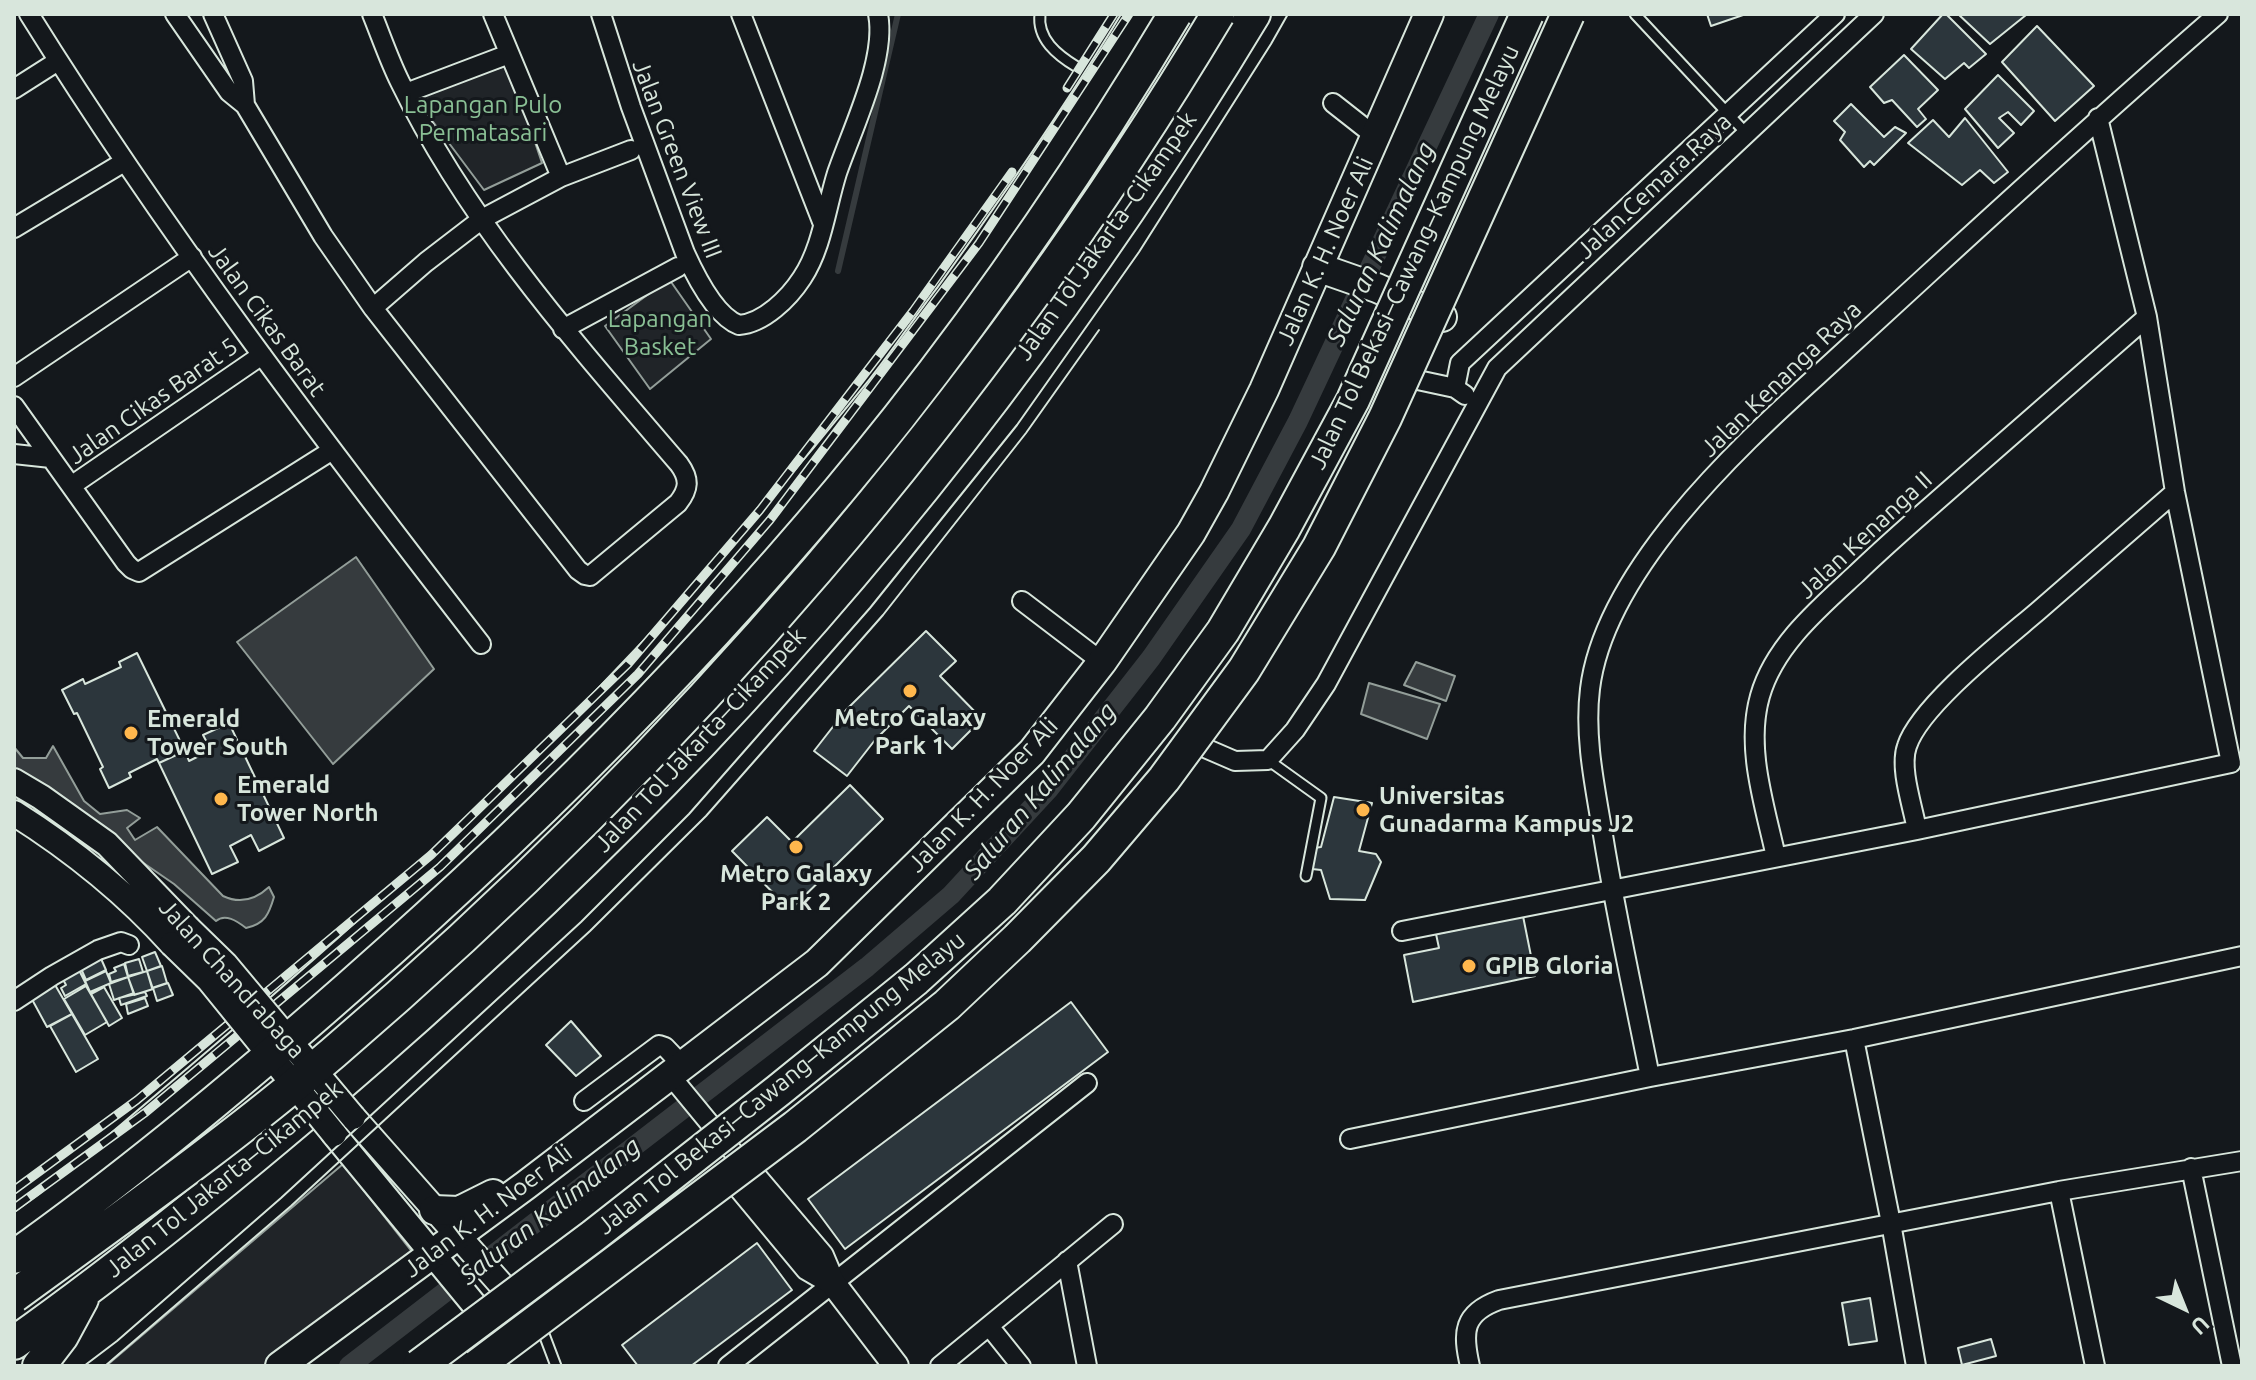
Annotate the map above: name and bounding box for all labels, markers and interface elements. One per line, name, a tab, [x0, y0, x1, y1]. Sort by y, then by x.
street label: Jalan Tol Bekasi–Cawang–Kampung Melayu	[1303, 40, 1525, 474]
street label: Jalan Green View III	[626, 56, 728, 262]
park label: Lapangan Pulo Permatasari	[404, 91, 562, 147]
street label: Jalan Tol Jakarta–Cikampek	[1009, 106, 1203, 366]
street label: Jalan Cemara Raya	[1571, 107, 1737, 265]
water label: Saluran Kalimalang	[1320, 137, 1442, 351]
street label: Jalan K. H. Noer Ali	[1270, 152, 1380, 350]
street label: Jalan Cikas Barat	[202, 238, 332, 402]
street label: Jalan Kenanga Raya	[1695, 295, 1867, 463]
park label: Lapangan Basket	[608, 305, 712, 361]
street label: Jalan Cikas Barat 5	[63, 332, 243, 470]
street label: Jalan Kenanga II	[1792, 465, 1938, 605]
street label: Jalan Tol Jakarta–Cikampek	[588, 622, 812, 858]
marker: Metro Galaxy Park 1	[901, 682, 919, 700]
water label: Saluran Kalimalang	[957, 696, 1123, 886]
place label: Metro Galaxy Park 1	[834, 704, 986, 760]
place label: Emerald Tower South	[147, 705, 288, 761]
street label: Jalan K. H. Noer Ali	[902, 712, 1064, 878]
marker: Emerald Tower South	[122, 724, 140, 742]
place label: Emerald Tower North	[237, 771, 379, 827]
place label: Universitas Gunadarma Kampus J2	[1379, 782, 1634, 838]
marker: Emerald Tower North	[212, 790, 230, 808]
marker: Universitas Gunadarma Kampus J2	[1354, 801, 1372, 819]
marker: Metro Galaxy Park 2	[787, 838, 805, 856]
place label: Metro Galaxy Park 2	[720, 860, 872, 916]
street label: Jalan Chandrabaga	[153, 893, 311, 1065]
street label: Jalan Tol Bekasi–Cawang–Kampung Melayu	[591, 926, 971, 1240]
place label: GPIB Gloria	[1485, 952, 1614, 980]
marker: GPIB Gloria	[1460, 957, 1478, 975]
street label: Jalan Tol Jakarta–Cikampek	[100, 1075, 348, 1283]
water label: Saluran Kalimalang	[453, 1131, 647, 1291]
street label: Jalan K. H. Noer Ali	[398, 1138, 578, 1284]
north arrow	[2144, 1268, 2224, 1348]
text: U	[2187, 1312, 2215, 1340]

